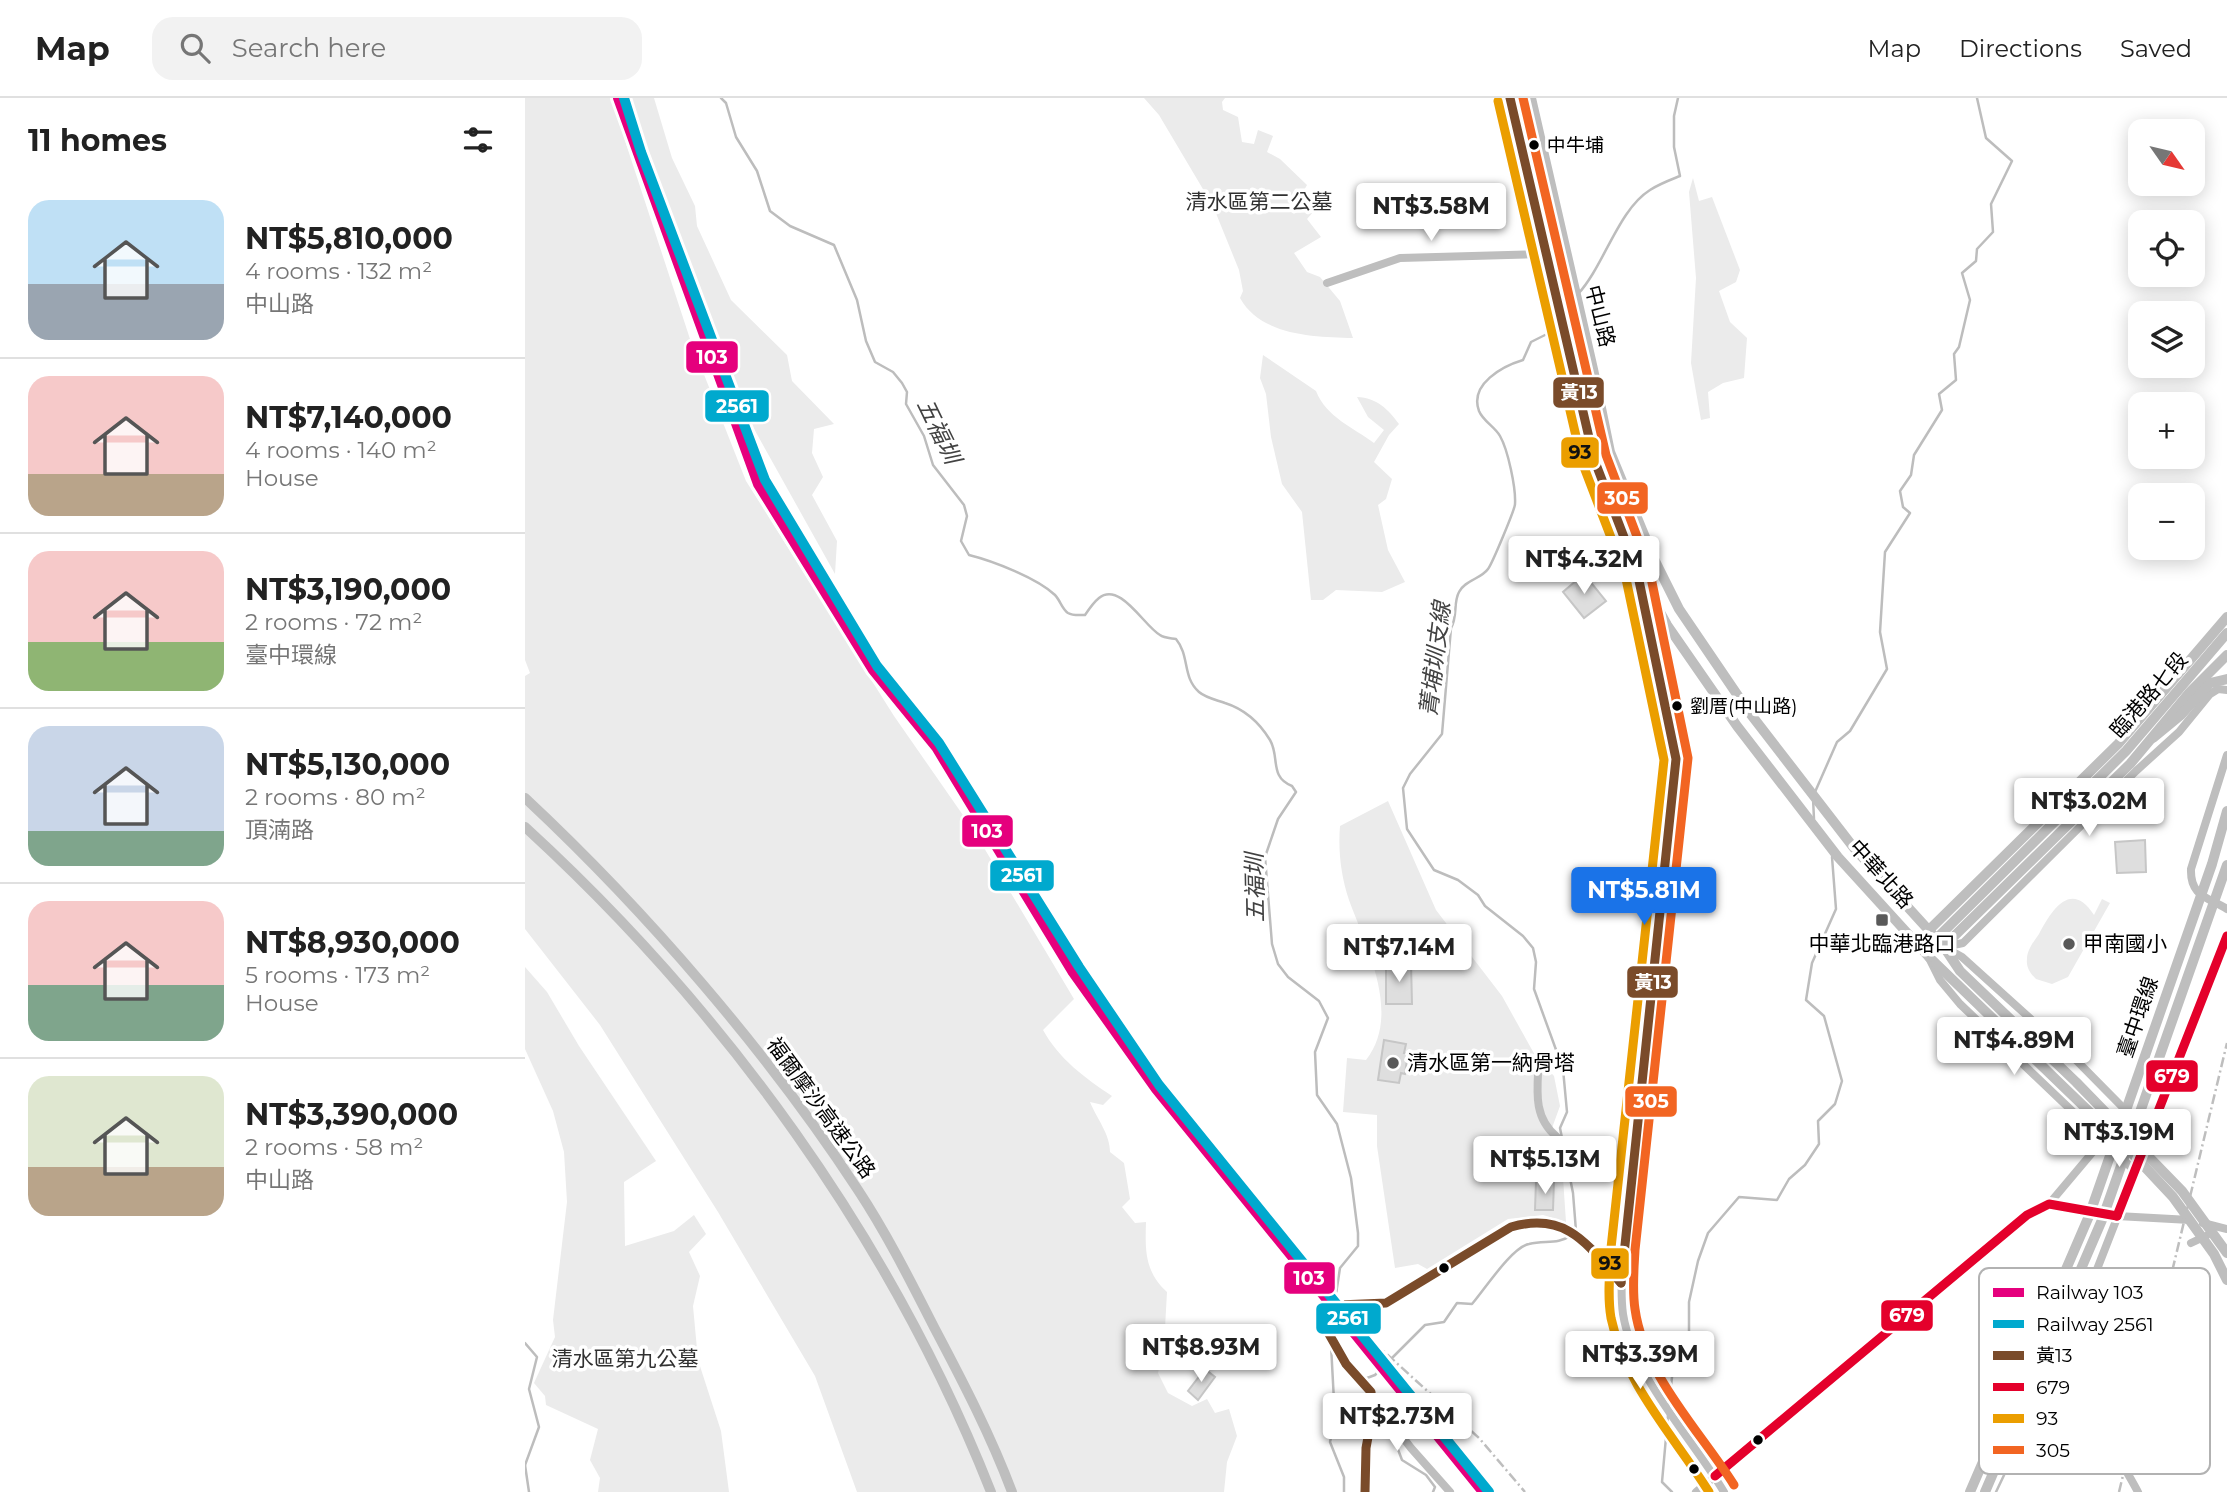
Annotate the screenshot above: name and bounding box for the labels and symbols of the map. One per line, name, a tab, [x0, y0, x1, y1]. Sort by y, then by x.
north arrow	[2128, 119, 2205, 196]
place label: 中牛埔	[1547, 134, 1604, 157]
marker: 中牛埔	[1527, 138, 1541, 152]
pin: NT$3.58M	[1359, 184, 1503, 243]
park label: 清水區第二公墓	[1186, 189, 1333, 214]
street label: 中山路	[1581, 282, 1620, 349]
line badge: 103	[685, 340, 739, 374]
text: 103	[696, 346, 728, 369]
line badge: 黃13	[1552, 376, 1605, 409]
text: 黃13	[1560, 381, 1598, 404]
line badge: 2561	[704, 389, 770, 423]
water label: 五福圳	[911, 394, 968, 471]
text: 2561	[716, 395, 758, 418]
line badge: 93	[1560, 436, 1600, 469]
text: 93	[1568, 441, 1592, 464]
line badge: 305	[1596, 481, 1649, 515]
text: 305	[1603, 487, 1640, 510]
pin: NT$4.32M	[1512, 536, 1656, 596]
water label: 菁埔圳支線	[1414, 597, 1456, 718]
street label: 臨港路七段	[2105, 647, 2192, 742]
place label: 劉厝(中山路)	[1690, 695, 1798, 718]
marker: 劉厝(中山路)	[1670, 699, 1684, 713]
pin: NT$3.02M	[2017, 778, 2161, 838]
line badge: 103	[961, 814, 1014, 848]
text: 103	[971, 820, 1003, 843]
street label: 中華北路	[1844, 834, 1919, 913]
water label: 五福圳	[1240, 850, 1270, 923]
line badge: 2561	[989, 859, 1055, 892]
text: 2561	[1001, 864, 1043, 887]
pin: NT$5.81M	[1572, 868, 1716, 927]
marker: 中華北臨港路口	[1874, 912, 1890, 928]
pin: NT$7.14M	[1327, 924, 1471, 984]
place label: 中華北臨港路口	[1809, 931, 1956, 956]
place label: 甲南國小	[2083, 931, 2167, 956]
marker: 甲南國小	[2061, 936, 2077, 952]
line badge: 黃13	[1626, 965, 1679, 999]
text: 黃13	[1634, 971, 1672, 994]
street label: 臺中環線	[2112, 973, 2163, 1061]
pin: NT$4.89M	[1942, 1018, 2086, 1077]
street label: 福爾摩沙高速公路	[762, 1032, 881, 1183]
place label: 清水區第一納骨塔	[1407, 1050, 1575, 1075]
marker: 清水區第一納骨塔	[1385, 1055, 1401, 1071]
line badge: 679	[2145, 1059, 2199, 1093]
text: 679	[2154, 1065, 2190, 1088]
line badge: 305	[1624, 1085, 1678, 1118]
text: 305	[1632, 1090, 1669, 1113]
pin: NT$3.19M	[2047, 1110, 2191, 1169]
pin: NT$5.13M	[1473, 1136, 1617, 1196]
line badge: 93	[1590, 1247, 1630, 1280]
text: 93	[1598, 1252, 1622, 1275]
line badge: 103	[1283, 1261, 1336, 1295]
unlabelled marker	[1437, 1261, 1451, 1275]
text: 103	[1293, 1267, 1325, 1290]
legend	[1979, 1268, 2210, 1474]
text: Railway 103	[2036, 1281, 2144, 1304]
line badge: 679	[1880, 1299, 1934, 1332]
line badge: 2561	[1315, 1302, 1382, 1335]
text: 679	[1889, 1304, 1925, 1327]
text: 2561	[1327, 1307, 1369, 1330]
text: Railway 2561	[2036, 1313, 2154, 1336]
pin: NT$8.93M	[1129, 1324, 1273, 1384]
pin: NT$3.39M	[1568, 1332, 1712, 1391]
text: 黃13	[2036, 1344, 2073, 1367]
park label: 清水區第九公墓	[552, 1346, 699, 1371]
text: 679	[2036, 1376, 2070, 1399]
pin: NT$2.73M	[1325, 1394, 1469, 1453]
text: 93	[2036, 1407, 2058, 1430]
unlabelled marker	[1751, 1433, 1765, 1447]
text: 305	[2036, 1439, 2070, 1462]
unlabelled marker	[1687, 1462, 1701, 1476]

